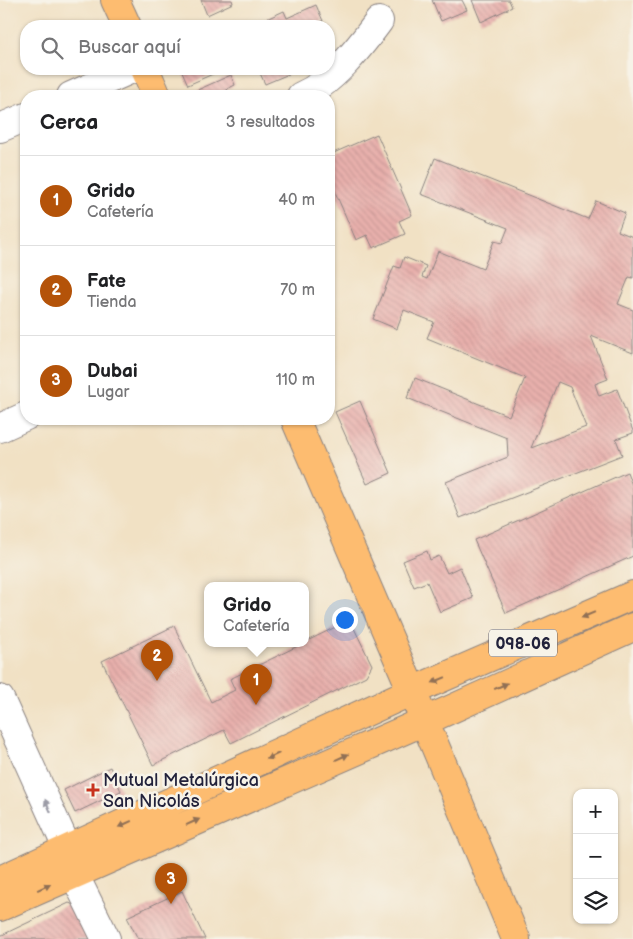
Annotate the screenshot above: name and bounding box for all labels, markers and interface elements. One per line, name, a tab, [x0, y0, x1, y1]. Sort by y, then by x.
search box	[20, 20, 335, 75]
icon: search	[38, 34, 66, 62]
text: Buscar aquí	[78, 36, 181, 59]
text: Cerca	[40, 110, 98, 135]
text: 3 resultados	[226, 113, 315, 132]
text: Grido	[87, 180, 135, 203]
text: 1	[53, 191, 59, 210]
text: 40 m	[278, 191, 315, 210]
text: Cafetería	[87, 203, 154, 222]
text: Fate	[87, 270, 126, 293]
text: 2	[51, 281, 61, 300]
text: 70 m	[280, 281, 315, 300]
text: Tienda	[87, 293, 136, 312]
text: Dubai	[87, 360, 138, 383]
text: 3	[51, 371, 61, 390]
text: 110 m	[276, 371, 315, 390]
text: Lugar	[87, 383, 129, 402]
popup	[204, 582, 309, 647]
text: Grido	[223, 594, 271, 617]
your location	[332, 607, 358, 633]
one-way arrow	[581, 611, 595, 619]
text: Cafetería	[223, 617, 290, 636]
road number: 098-06	[489, 630, 557, 656]
pin: 2	[141, 640, 173, 681]
pin: 1	[240, 664, 272, 705]
one-way arrow	[432, 676, 446, 684]
one-way arrow	[494, 682, 508, 690]
one-way arrow	[265, 751, 280, 760]
one-way arrow	[335, 752, 349, 760]
place label: Mutual Metalúrgica San Nicolás	[103, 770, 259, 812]
marker: Mutual Metalúrgica San Nicolás	[87, 784, 99, 796]
map controls	[573, 789, 618, 924]
button: +	[573, 789, 618, 834]
one-way arrow	[44, 799, 52, 813]
one-way arrow	[186, 817, 200, 825]
one-way arrow	[118, 820, 132, 828]
button: −	[573, 834, 618, 879]
pin: 3	[155, 863, 187, 904]
button: layers	[573, 879, 618, 924]
one-way arrow	[37, 883, 51, 891]

